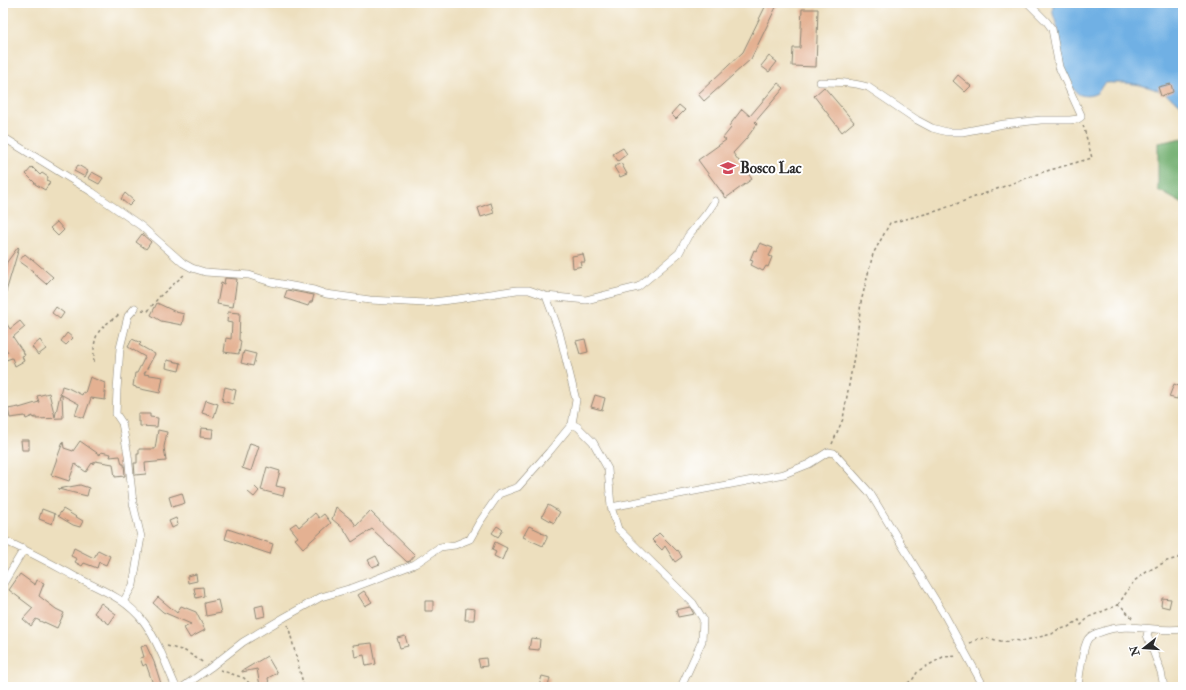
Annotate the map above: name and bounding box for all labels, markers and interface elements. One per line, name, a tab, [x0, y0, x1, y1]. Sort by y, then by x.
school or university icon: Bosco Lac	[719, 159, 737, 177]
place label: Bosco Lac	[740, 159, 803, 178]
north arrow	[1124, 628, 1164, 668]
text: N	[1127, 643, 1143, 658]

